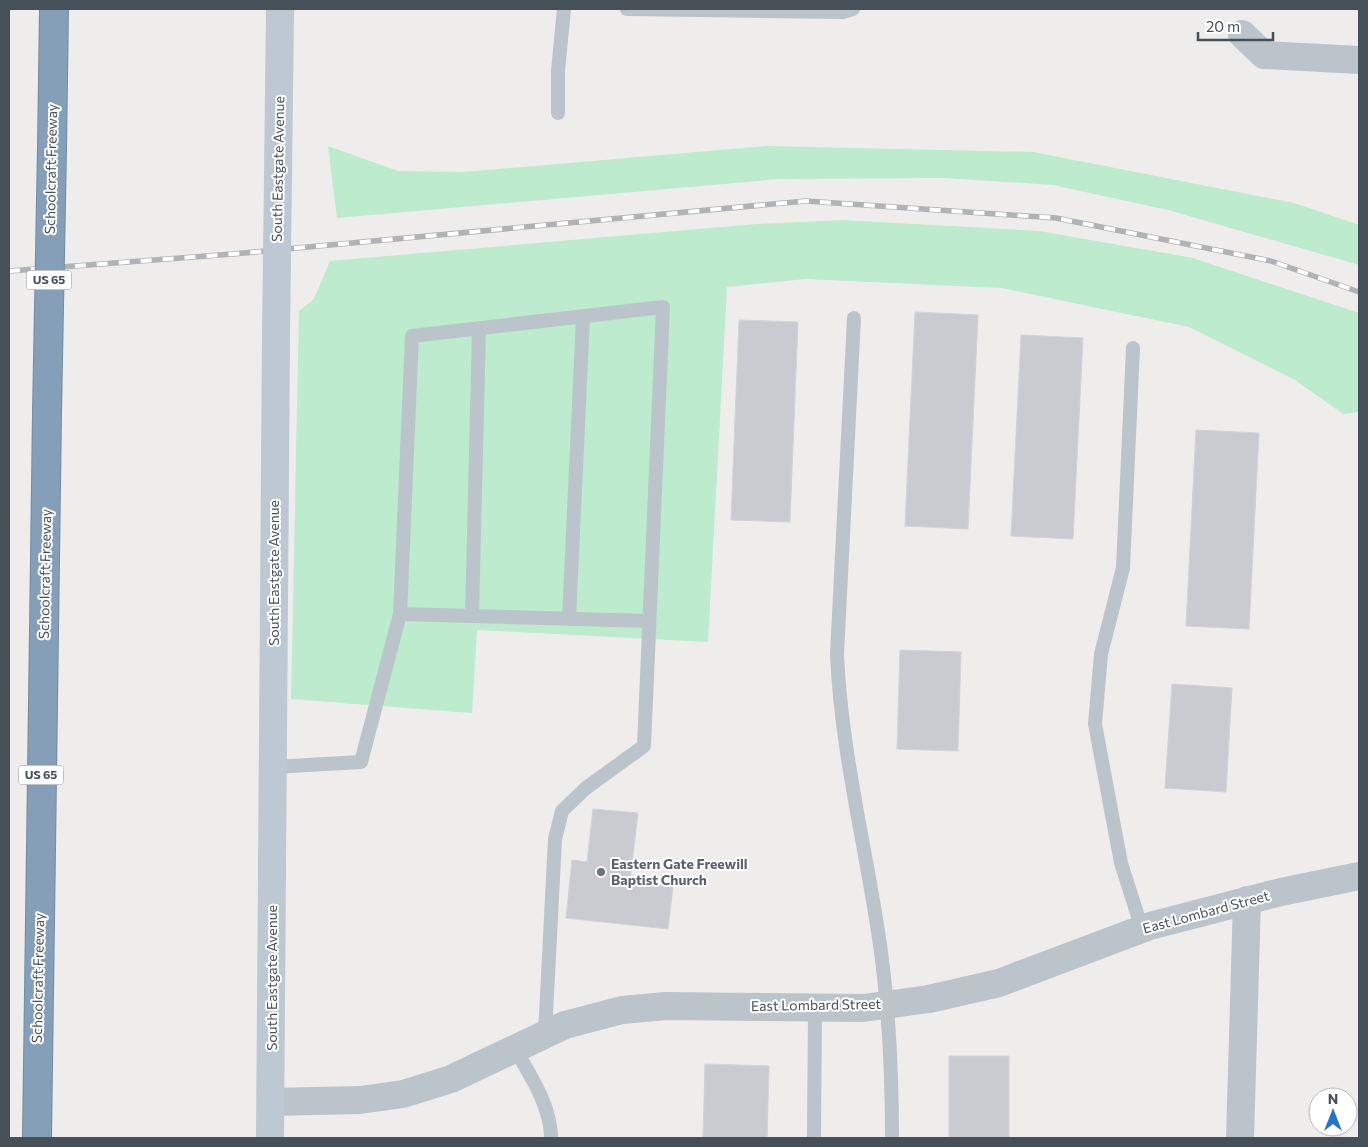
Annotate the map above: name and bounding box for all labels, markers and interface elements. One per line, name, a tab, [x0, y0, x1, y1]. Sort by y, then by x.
scale bar	[1198, 10, 1273, 42]
text: 20 m	[1206, 17, 1240, 35]
street label: South Eastgate Avenue	[268, 96, 287, 242]
street label: Schoolcraft Freeway	[41, 104, 60, 234]
road number: US 65	[27, 270, 72, 290]
street label: South Eastgate Avenue	[265, 500, 282, 646]
street label: Schoolcraft Freeway	[35, 509, 54, 639]
road number: US 65	[18, 766, 64, 784]
place label: Eastern Gate Freewill Baptist Church	[611, 855, 748, 888]
marker: Eastern Gate Freewill Baptist Church	[595, 866, 607, 878]
street label: East Lombard Street	[1141, 886, 1271, 937]
street label: South Eastgate Avenue	[263, 905, 280, 1051]
street label: Schoolcraft Freeway	[28, 913, 47, 1043]
street label: East Lombard Street	[751, 995, 882, 1014]
north arrow	[1308, 1087, 1358, 1137]
text: N	[1328, 1090, 1338, 1107]

